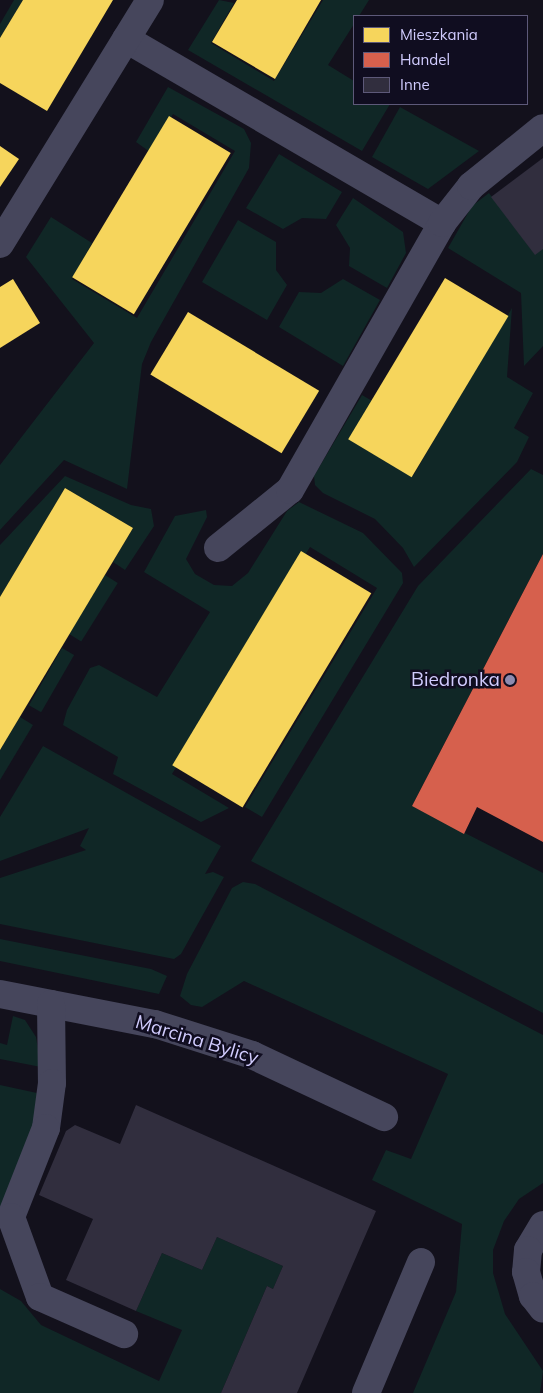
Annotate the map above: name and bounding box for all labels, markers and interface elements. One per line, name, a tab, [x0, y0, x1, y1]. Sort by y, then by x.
legend	[353, 15, 528, 105]
text: Mieszkania	[400, 25, 478, 44]
text: Handel	[400, 50, 450, 69]
text: Inne	[400, 75, 430, 94]
place label: Biedronka	[411, 669, 500, 691]
marker: Biedronka	[504, 674, 516, 686]
street label: Marcina Bylicy	[133, 1010, 261, 1070]

